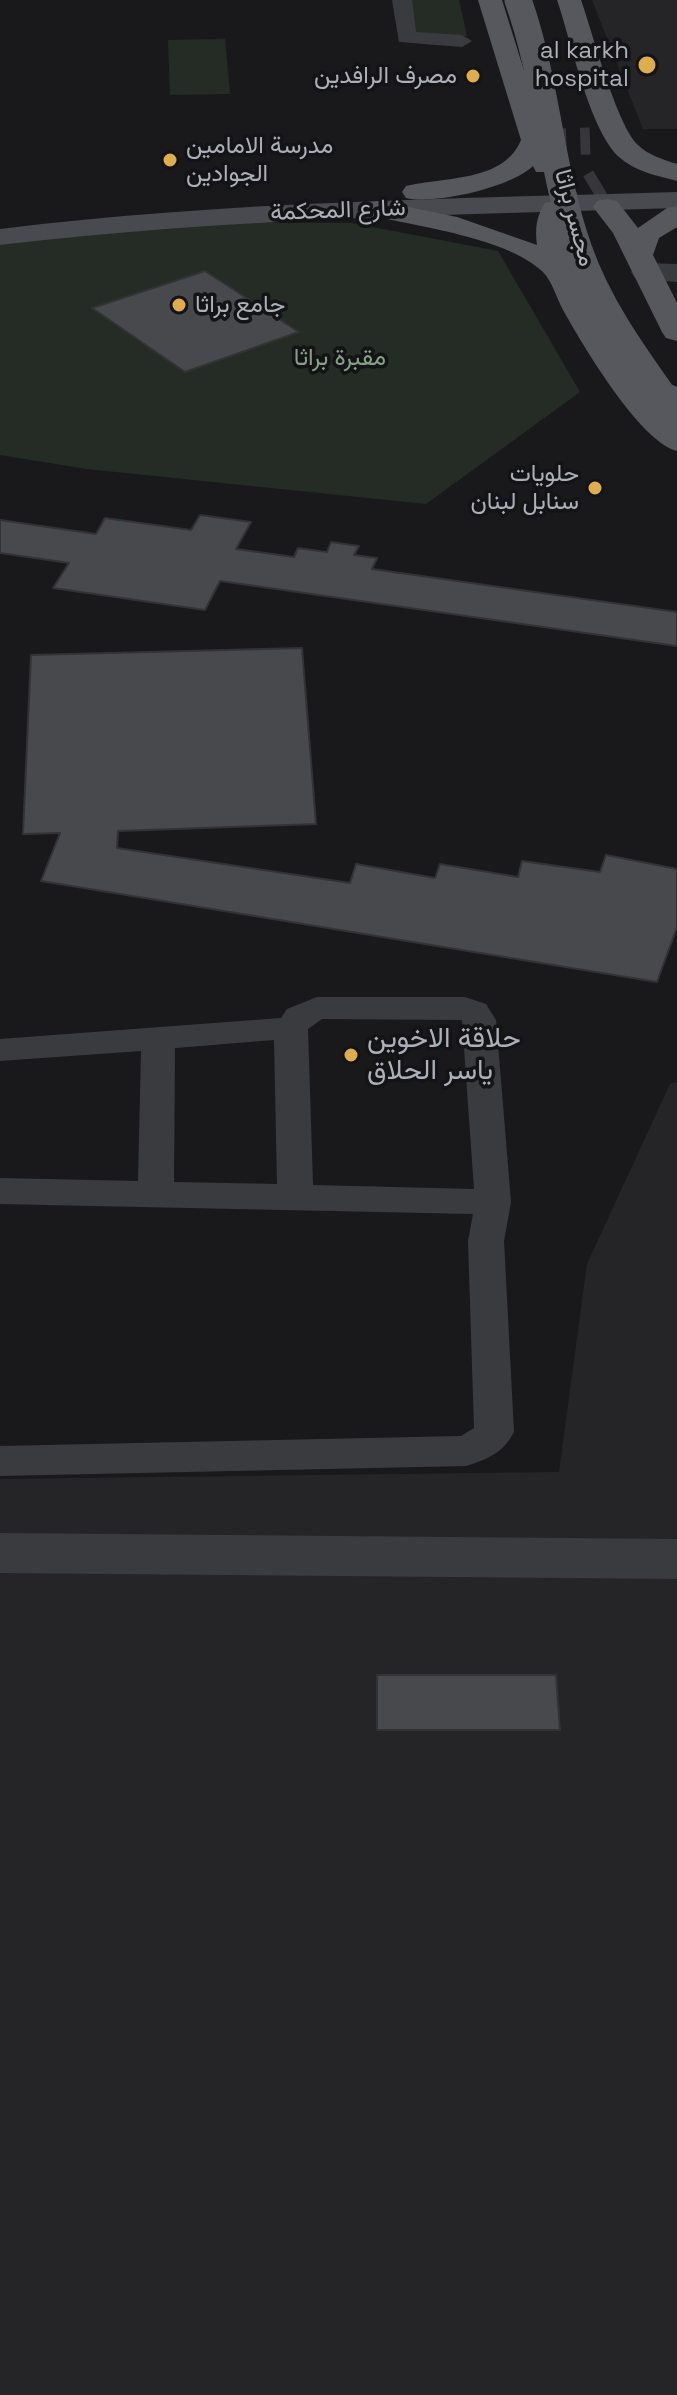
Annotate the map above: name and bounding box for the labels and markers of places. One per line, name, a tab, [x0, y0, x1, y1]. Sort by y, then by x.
place label: al karkh hospital	[535, 37, 629, 93]
marker: al karkh hospital	[636, 54, 658, 76]
place label: مصرف الرافدين	[314, 62, 457, 90]
marker: مصرف الرافدين	[464, 67, 482, 85]
place label: مدرسة الامامين الجوادين	[186, 132, 333, 188]
marker: مدرسة الامامين الجوادين	[161, 151, 179, 169]
place label: جامع براثا	[195, 291, 285, 319]
marker: جامع براثا	[170, 296, 188, 314]
place label: حلويات سنابل لبنان	[471, 460, 579, 516]
marker: حلويات سنابل لبنان	[586, 479, 604, 497]
place label: حلاقة الاخوين ياسر الحلاق	[367, 1022, 521, 1088]
marker: حلاقة الاخوين ياسر الحلاق	[342, 1046, 360, 1064]

